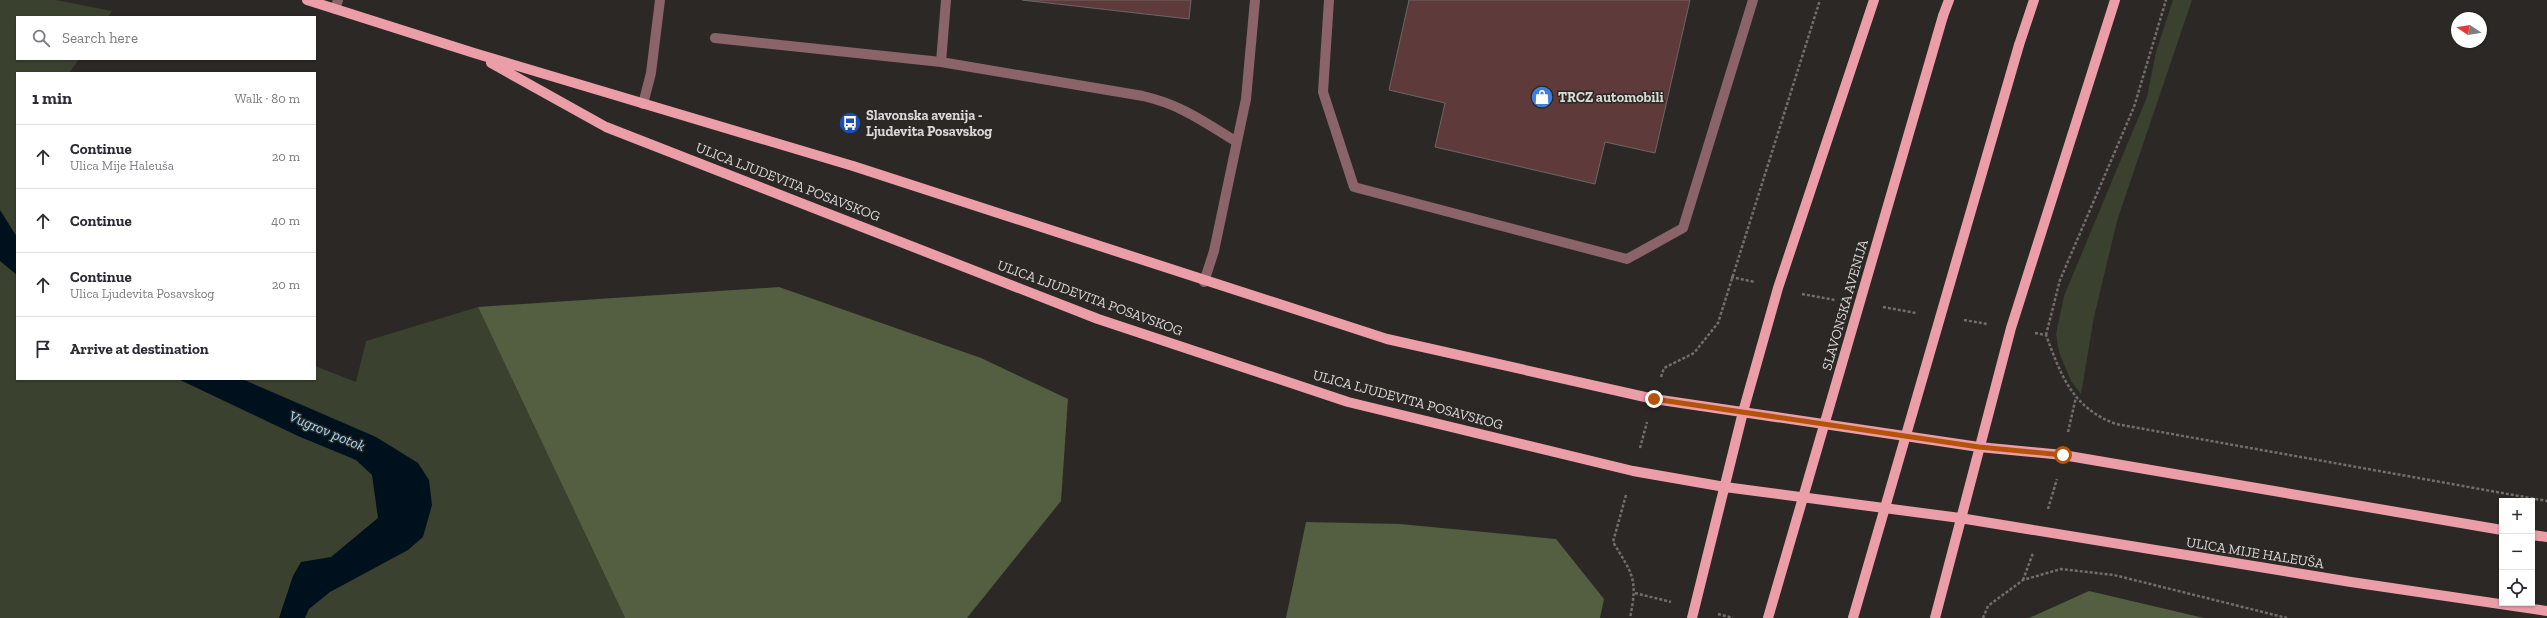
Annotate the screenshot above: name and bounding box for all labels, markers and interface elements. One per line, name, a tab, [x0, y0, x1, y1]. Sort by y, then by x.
north arrow	[2451, 12, 2487, 48]
search box	[16, 16, 316, 60]
icon: search	[30, 27, 52, 49]
text: Search here	[62, 29, 138, 47]
shop icon: TRCZ automobili	[1529, 84, 1555, 110]
text: 1 min	[32, 88, 72, 108]
place label: TRCZ automobili	[1558, 89, 1664, 106]
text: Walk · 80 m	[235, 91, 300, 106]
place label: Slavonska avenija - Ljudevita Posavskog	[866, 107, 992, 140]
bus stop icon: Slavonska avenija - Ljudevita Posavskog	[837, 110, 863, 136]
street label: ULICA LJUDEVITA POSAVSKOG	[693, 139, 883, 225]
text: Continue	[70, 140, 132, 158]
icon: ahead	[32, 146, 54, 168]
text: 20 m	[272, 149, 300, 164]
text: Ulica Mije Haleuša	[70, 158, 174, 173]
icon: ahead	[32, 210, 54, 232]
text: Continue	[70, 212, 132, 230]
text: 40 m	[271, 213, 300, 228]
street label: SLAVONSKA AVENIJA	[1818, 237, 1872, 372]
street label: ULICA LJUDEVITA POSAVSKOG	[995, 256, 1185, 340]
text: Continue	[70, 268, 132, 286]
icon: ahead	[32, 274, 54, 296]
text: 20 m	[272, 277, 300, 292]
text: Ulica Ljudevita Posavskog	[70, 286, 214, 301]
icon: arrive	[32, 338, 54, 360]
text: Arrive at destination	[70, 340, 209, 358]
street label: ULICA LJUDEVITA POSAVSKOG	[1311, 366, 1505, 434]
route end	[1645, 390, 1663, 408]
water label: Vugrov potok	[286, 407, 368, 455]
route start	[2054, 446, 2072, 464]
map controls	[2499, 498, 2535, 606]
button: +	[2499, 498, 2535, 534]
street label: ULICA MIJE HALEUŠA	[2185, 534, 2326, 572]
button: −	[2499, 534, 2535, 570]
button: locate	[2499, 570, 2535, 606]

